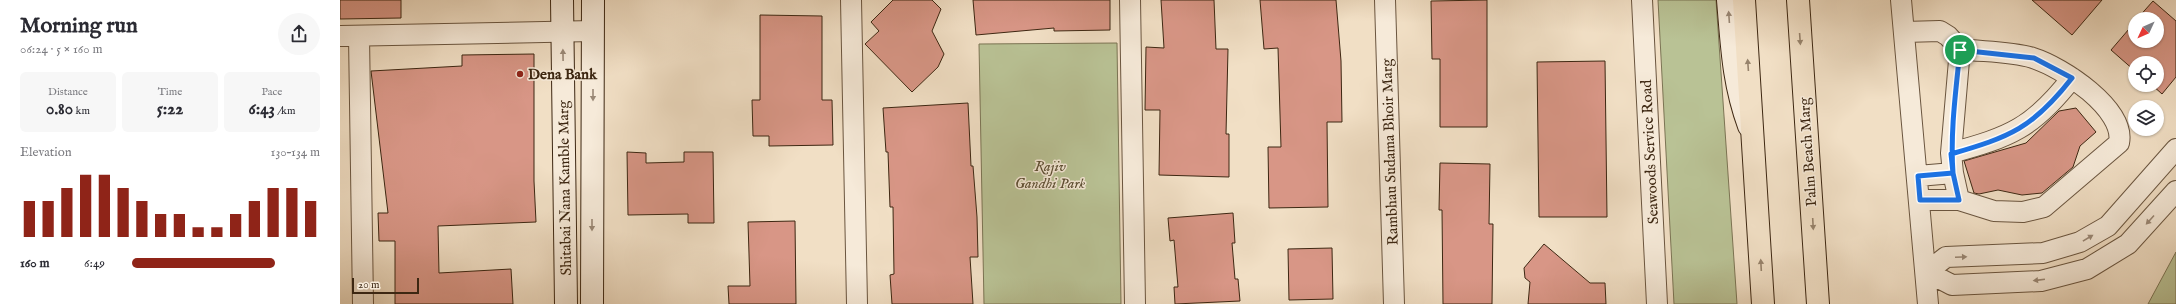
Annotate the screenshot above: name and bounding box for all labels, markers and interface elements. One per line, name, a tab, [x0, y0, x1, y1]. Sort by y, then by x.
one-way arrow	[1726, 11, 1733, 23]
text: Morning run	[20, 12, 138, 40]
north arrow	[2128, 12, 2164, 48]
map controls	[2128, 12, 2164, 136]
button: share	[278, 13, 320, 55]
one-way arrow	[1797, 33, 1804, 45]
pin	[1943, 33, 1977, 67]
icon: arrive	[1949, 39, 1971, 61]
text: 06:24 · 5 × 160 m	[20, 41, 103, 58]
one-way arrow	[560, 48, 566, 61]
button: locate	[2128, 56, 2164, 92]
street label: Rambhau Sudama Bhoir Marg	[1377, 57, 1403, 246]
one-way arrow	[1745, 59, 1752, 71]
place label: Dena Bank	[528, 65, 598, 84]
marker: Dena Bank	[515, 69, 525, 79]
street label: Seawoods Service Road	[1637, 78, 1663, 225]
text: Distance	[48, 85, 88, 99]
text: Time	[158, 85, 182, 99]
text: Pace	[262, 85, 282, 99]
one-way arrow	[590, 89, 596, 102]
street label: Palm Beach Marg	[1795, 96, 1821, 207]
text: 0.80	[46, 99, 73, 120]
text: 5:22	[157, 99, 183, 120]
text: 6:43	[249, 99, 275, 120]
street label: Shitabai Nana Kamble Marg	[554, 99, 576, 276]
button: layers	[2128, 100, 2164, 136]
text: km	[73, 104, 90, 118]
text: /km	[275, 104, 295, 118]
text: Elevation	[20, 144, 72, 161]
text: 130–134 m	[271, 144, 320, 161]
park label: Rajiv Gandhi Park	[1015, 157, 1085, 193]
one-way arrow	[2145, 215, 2154, 225]
one-way arrow	[1809, 218, 1816, 230]
one-way arrow	[589, 219, 595, 232]
one-way arrow	[2082, 234, 2094, 241]
one-way arrow	[1955, 253, 1967, 260]
text: 160 m	[20, 255, 50, 272]
text: 6:49	[84, 255, 105, 272]
one-way arrow	[1757, 259, 1764, 271]
scale bar	[352, 276, 419, 295]
one-way arrow	[2033, 277, 2045, 283]
text: 20 m	[358, 278, 379, 292]

